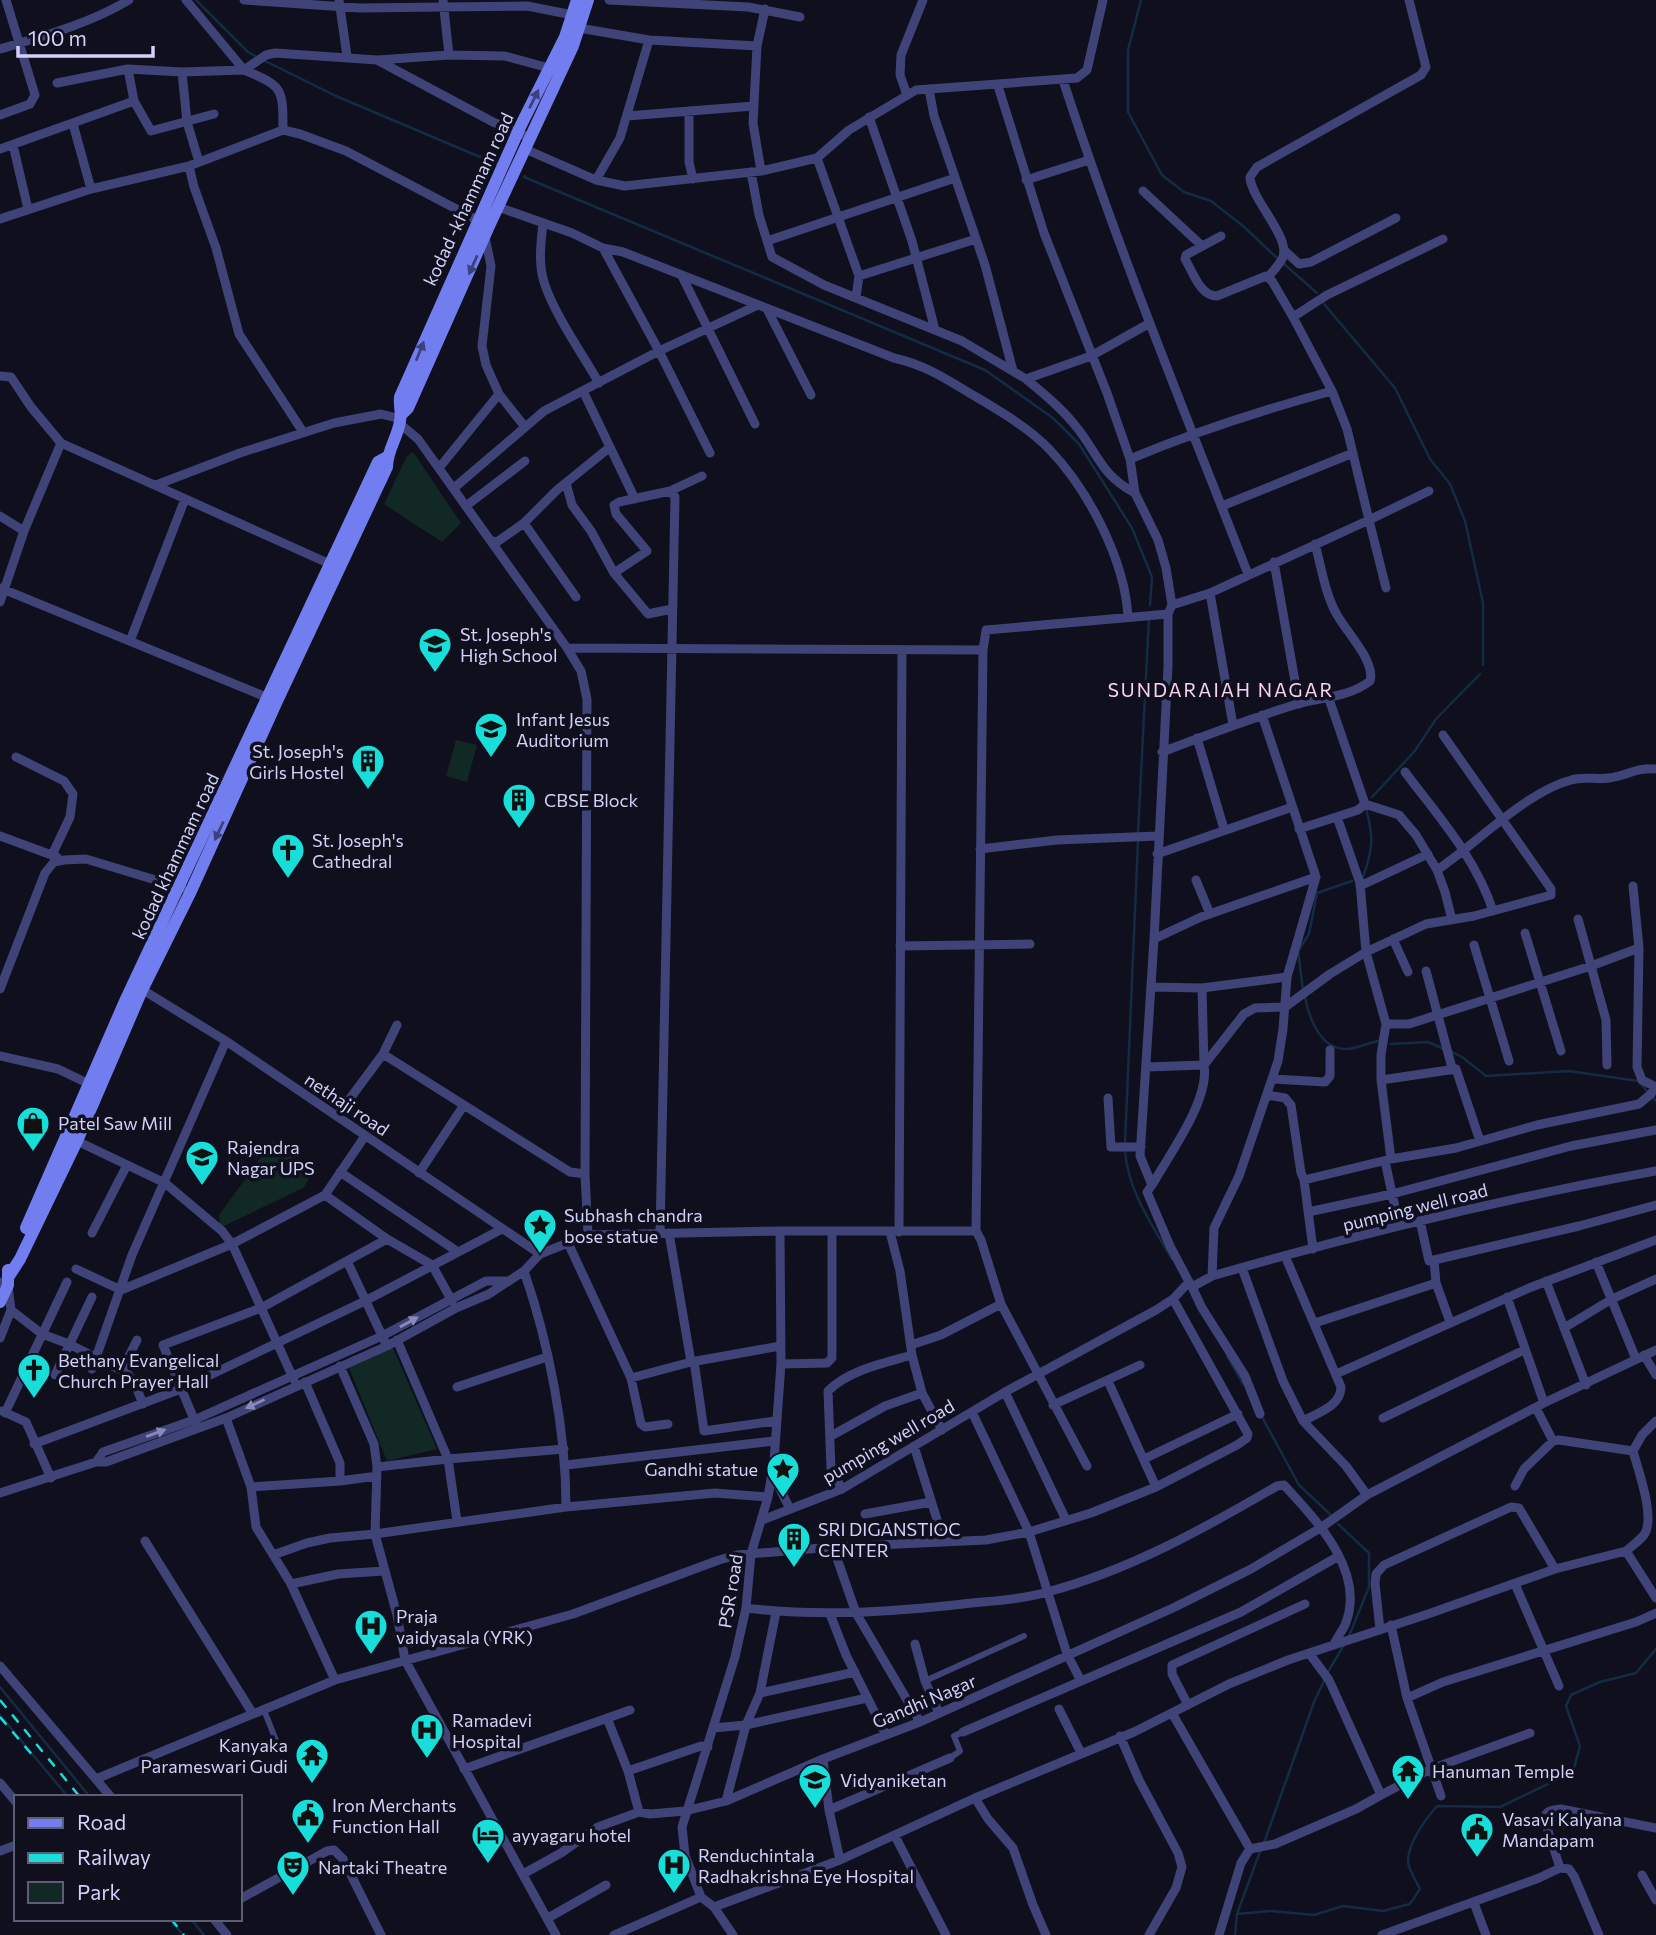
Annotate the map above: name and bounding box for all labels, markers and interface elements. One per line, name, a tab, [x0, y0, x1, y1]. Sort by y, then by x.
scale bar	[18, 14, 152, 58]
text: 100 m	[28, 25, 87, 50]
one-way arrow	[528, 89, 539, 109]
street label: kodad -khammam road	[418, 109, 518, 289]
one-way arrow	[467, 255, 479, 275]
one-way arrow	[414, 341, 426, 361]
place label: St. Joseph's High School	[460, 623, 558, 666]
school or university icon: St. Joseph's High School	[416, 625, 454, 674]
district label: SUNDARAIAH NAGAR	[1108, 678, 1334, 701]
place label: Infant Jesus Auditorium	[516, 708, 610, 751]
school or university icon: Infant Jesus Auditorium	[472, 710, 510, 759]
place label: St. Joseph's Girls Hostel	[249, 740, 344, 783]
building icon: St. Joseph's Girls Hostel	[349, 742, 387, 791]
street label: kodad khammam road	[127, 769, 223, 943]
building icon: CBSE Block	[500, 781, 538, 830]
place label: CBSE Block	[544, 789, 638, 811]
one-way arrow	[213, 821, 225, 841]
place label: St. Joseph's Cathedral	[312, 829, 404, 872]
church icon: St. Joseph's Cathedral	[269, 831, 307, 880]
street label: nethaji road	[301, 1068, 393, 1140]
shop icon: Patel Saw Mill	[14, 1104, 52, 1153]
place label: Patel Saw Mill	[58, 1112, 172, 1134]
place label: Rajendra Nagar UPS	[227, 1136, 315, 1179]
school or university icon: Rajendra Nagar UPS	[183, 1138, 221, 1187]
street label: pumping well road	[1340, 1178, 1490, 1236]
place label: Subhash chandra bose statue	[564, 1204, 703, 1247]
place icon: Subhash chandra bose statue	[521, 1206, 559, 1255]
one-way arrow	[399, 1316, 419, 1328]
place label: Bethany Evangelical Church Prayer Hall	[58, 1349, 219, 1392]
church icon: Bethany Evangelical Church Prayer Hall	[15, 1351, 53, 1400]
street label: pumping well road	[818, 1394, 958, 1488]
one-way arrow	[245, 1398, 265, 1410]
one-way arrow	[146, 1427, 167, 1438]
place icon: Gandhi statue	[764, 1450, 802, 1499]
place label: Gandhi statue	[644, 1458, 758, 1480]
place label: SRI DIGANSTIOC CENTER	[818, 1518, 961, 1561]
building icon: SRI DIGANSTIOC CENTER	[775, 1520, 813, 1569]
street label: PSR road	[713, 1552, 747, 1630]
place label: Praja vaidyasala (YRK)	[396, 1605, 533, 1648]
hospital icon: Praja vaidyasala (YRK)	[352, 1607, 390, 1656]
street label: Gandhi Nagar	[869, 1669, 979, 1733]
place label: Ramadevi Hospital	[452, 1709, 532, 1752]
hospital icon: Ramadevi Hospital	[408, 1711, 446, 1760]
place label: Kanyaka Parameswari Gudi	[140, 1734, 288, 1777]
temple icon: Kanyaka Parameswari Gudi	[293, 1736, 331, 1785]
temple icon: Hanuman Temple	[1389, 1752, 1427, 1801]
place label: Hanuman Temple	[1432, 1760, 1574, 1782]
school or university icon: Vidyaniketan	[796, 1761, 834, 1810]
place label: Vidyaniketan	[840, 1769, 947, 1791]
place label: Iron Merchants Function Hall	[332, 1794, 457, 1837]
legend	[14, 1795, 242, 1921]
public building icon: Iron Merchants Function Hall	[289, 1796, 327, 1845]
place label: Vasavi Kalyana Mandapam	[1502, 1808, 1622, 1851]
text: Road	[77, 1809, 126, 1834]
public building icon: Vasavi Kalyana Mandapam	[1458, 1810, 1496, 1859]
hotel icon: ayyagaru hotel	[469, 1816, 507, 1865]
place label: ayyagaru hotel	[512, 1824, 631, 1846]
text: Railway	[77, 1844, 151, 1869]
place label: Renduchintala Radhakrishna Eye Hospital	[698, 1844, 914, 1887]
hospital icon: Renduchintala Radhakrishna Eye Hospital	[655, 1846, 693, 1895]
theatre icon: Nartaki Theatre	[274, 1848, 312, 1897]
place label: Nartaki Theatre	[318, 1856, 447, 1878]
text: Park	[77, 1879, 121, 1904]

